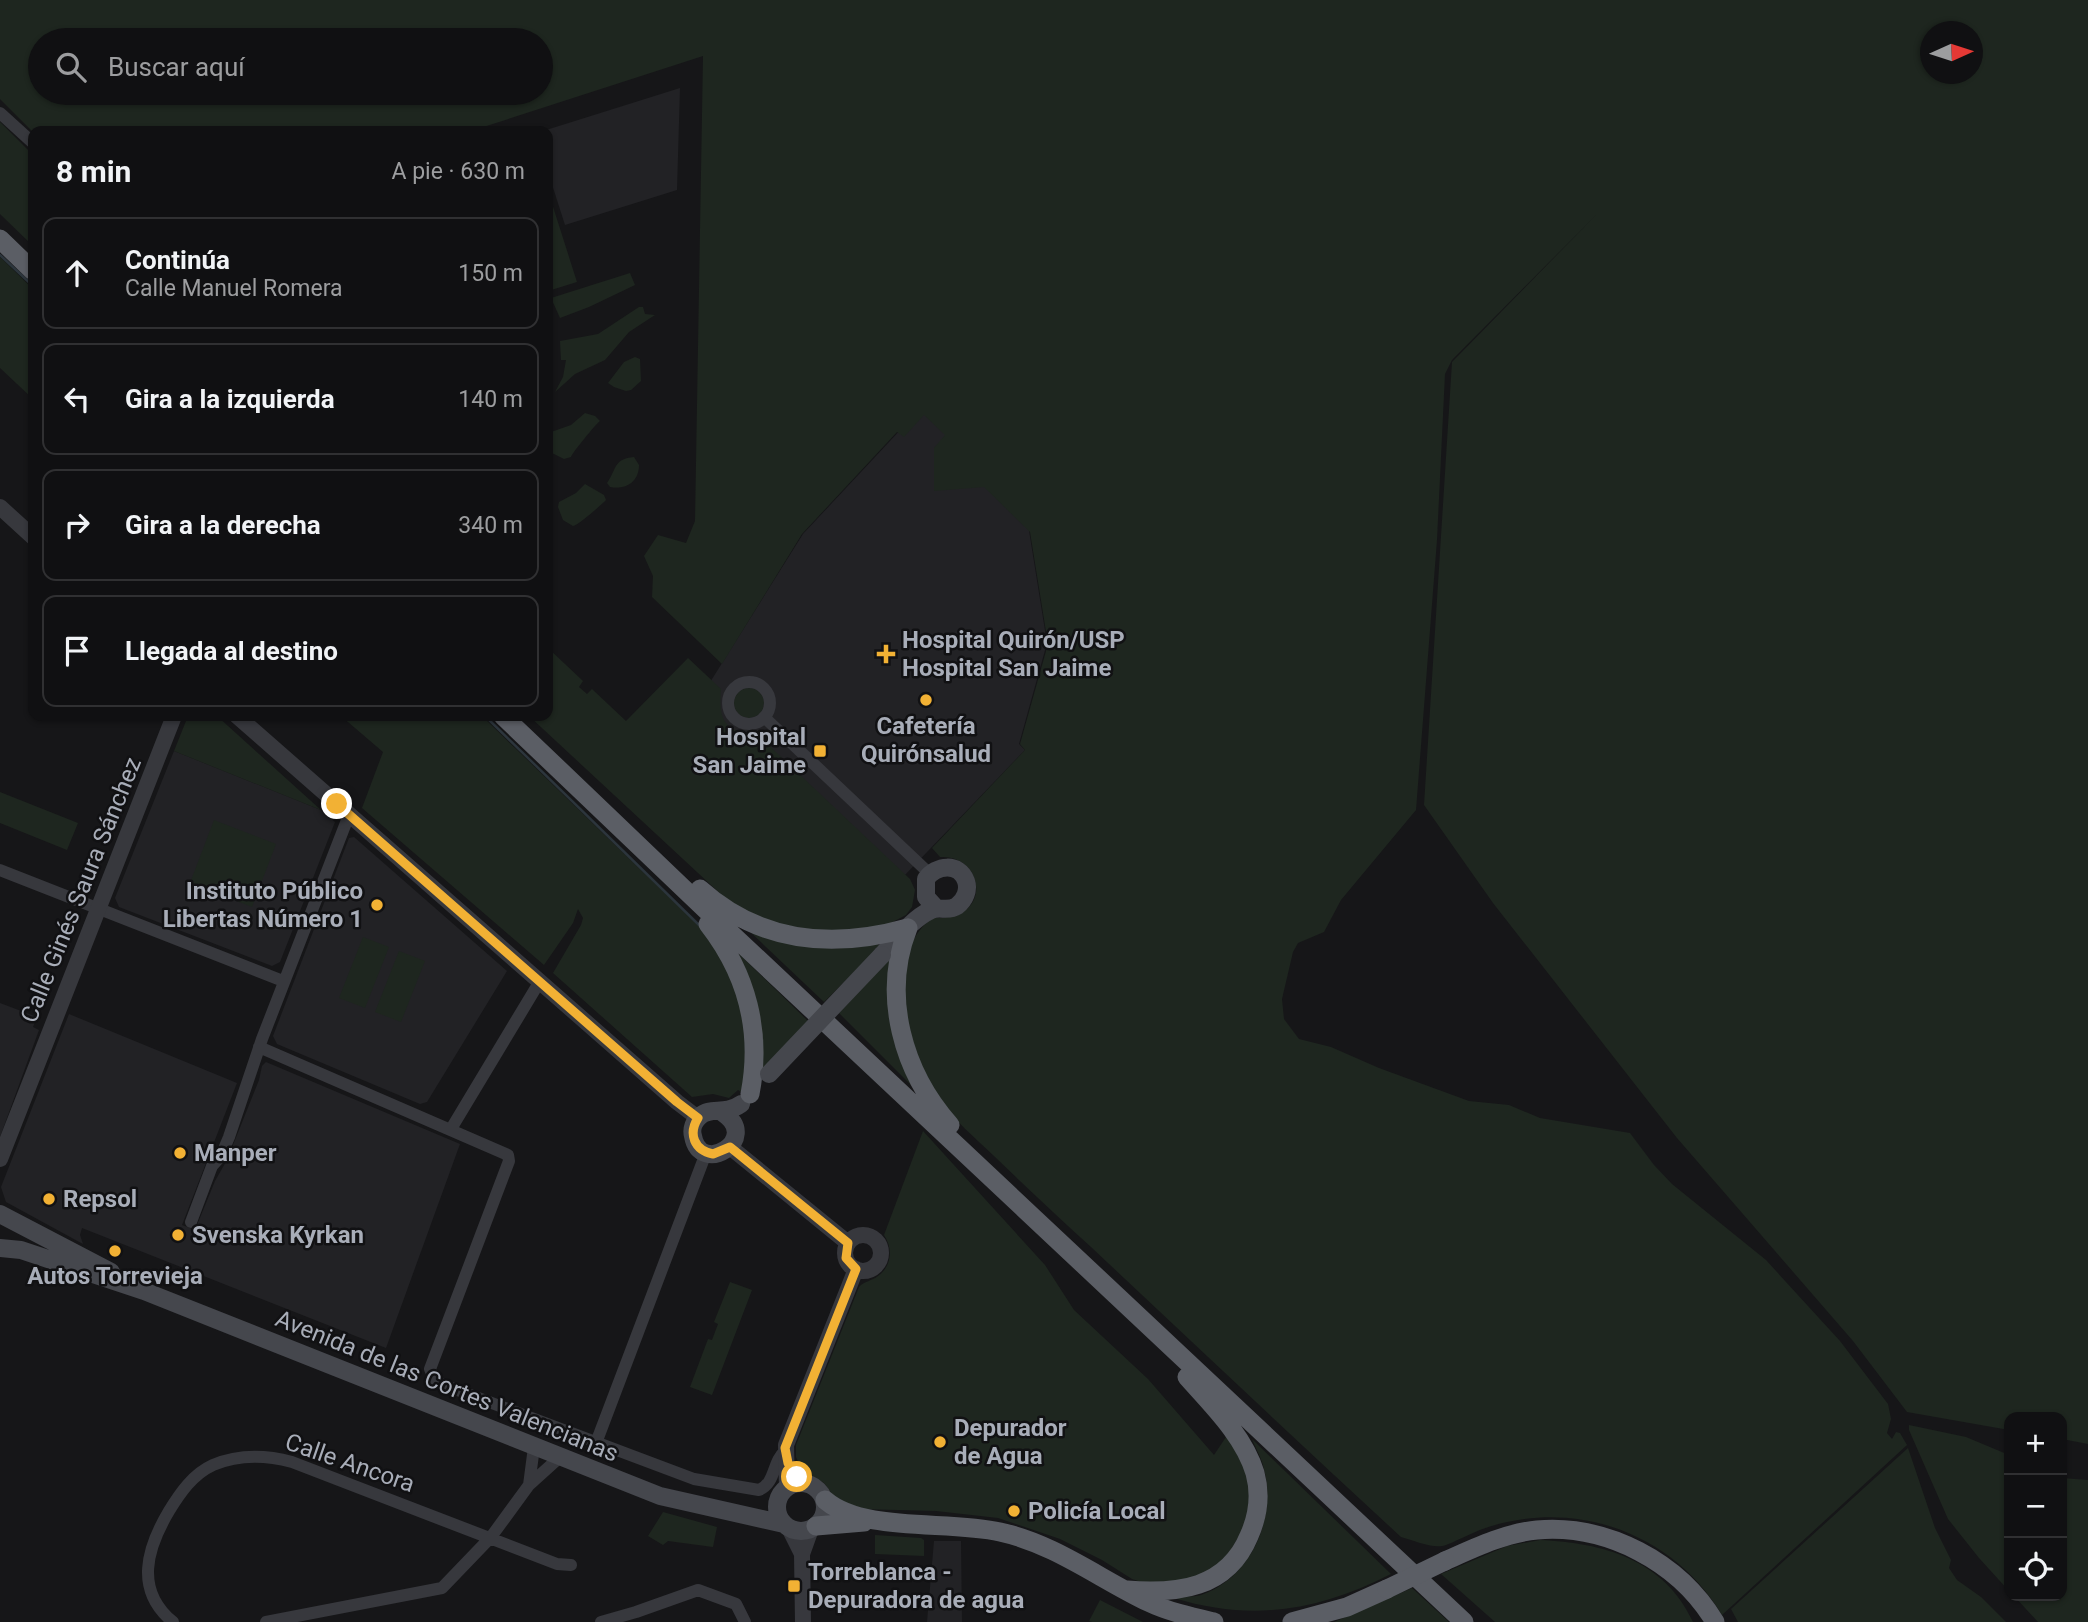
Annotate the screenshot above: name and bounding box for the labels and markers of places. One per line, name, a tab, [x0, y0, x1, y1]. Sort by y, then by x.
place label: Hospital Quirón/USP Hospital San Jaime	[902, 626, 1125, 682]
marker: Hospital Quirón/USP Hospital San Jaime	[876, 644, 896, 664]
marker: Cafetería Quirónsalud	[918, 692, 934, 708]
place label: Cafetería Quirónsalud	[861, 712, 991, 768]
place label: Hospital San Jaime	[693, 723, 806, 779]
marker: Hospital San Jaime	[812, 743, 828, 759]
place label: Instituto Público Libertas Número 1	[163, 877, 363, 933]
marker: Instituto Público Libertas Número 1	[369, 897, 385, 913]
place label: Manper	[194, 1139, 277, 1167]
marker: Manper	[172, 1145, 188, 1161]
place label: Repsol	[63, 1185, 137, 1213]
marker: Repsol	[41, 1191, 57, 1207]
place label: Svenska Kyrkan	[192, 1221, 364, 1249]
marker: Svenska Kyrkan	[170, 1227, 186, 1243]
marker: Autos Torrevieja	[107, 1243, 123, 1259]
place label: Autos Torrevieja	[27, 1262, 203, 1290]
place label: Depurador de Agua	[954, 1414, 1067, 1470]
marker: Depurador de Agua	[932, 1434, 948, 1450]
place label: Policía Local	[1028, 1497, 1166, 1525]
marker: Policía Local	[1006, 1503, 1022, 1519]
place label: Torreblanca - Depuradora de agua	[808, 1558, 1024, 1614]
marker: Torreblanca - Depuradora de agua	[786, 1578, 802, 1594]

